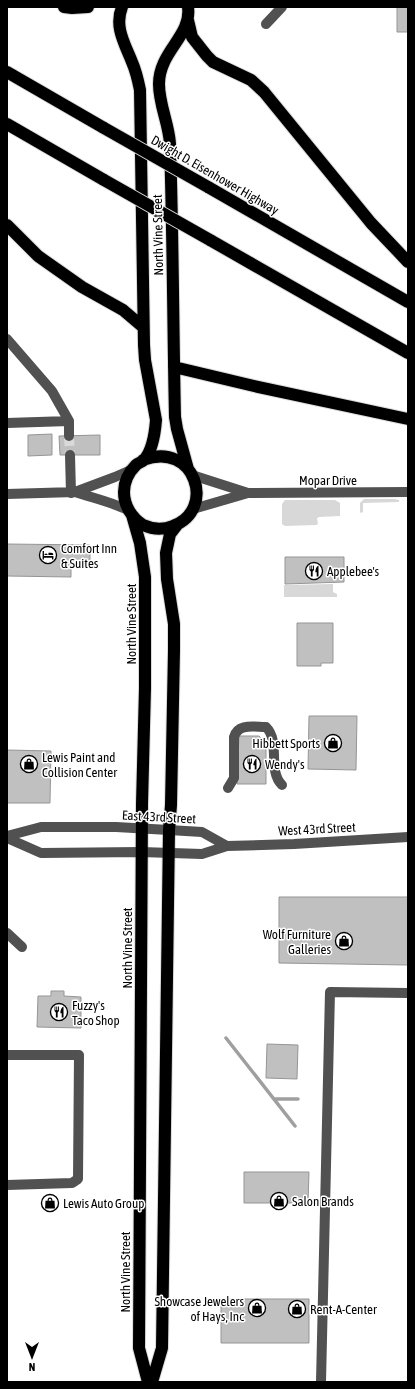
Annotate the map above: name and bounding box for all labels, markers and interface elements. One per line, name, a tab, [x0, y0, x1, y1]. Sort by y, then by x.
street label: Dwight D. Eisenhower Highway	[149, 132, 282, 218]
street label: North Vine Street	[150, 194, 166, 276]
street label: Mopar Drive	[299, 473, 357, 488]
place label: Comfort Inn & Suites	[61, 541, 117, 571]
hotel icon: Comfort Inn & Suites	[38, 545, 58, 565]
restaurant icon: Applebee's	[304, 561, 324, 581]
place label: Applebee's	[327, 564, 380, 579]
street label: North Vine Street	[124, 583, 139, 665]
shop icon: Hibbett Sports	[323, 733, 343, 753]
place label: Hibbett Sports	[252, 736, 320, 751]
place label: Lewis Paint and Collision Center	[42, 750, 117, 780]
shop icon: Lewis Paint and Collision Center	[19, 754, 39, 774]
restaurant icon: Wendy's	[242, 754, 262, 774]
place label: Wendy's	[265, 757, 305, 772]
street label: East 43rd Street	[122, 808, 197, 826]
street label: West 43rd Street	[278, 819, 356, 839]
street label: North Vine Street	[120, 907, 135, 989]
place label: Wolf Furniture Galleries	[263, 927, 331, 957]
shop icon: Wolf Furniture Galleries	[334, 931, 354, 951]
place label: Fuzzy's Taco Shop	[72, 998, 120, 1028]
restaurant icon: Fuzzy's Taco Shop	[49, 1002, 69, 1022]
shop icon: Salon Brands	[269, 1191, 289, 1211]
shop icon: Lewis Auto Group	[40, 1193, 60, 1213]
place label: Salon Brands	[292, 1194, 354, 1209]
place label: Lewis Auto Group	[63, 1196, 144, 1211]
street label: North Vine Street	[118, 1231, 133, 1313]
place label: Showcase Jewelers of Hays, Inc	[154, 1294, 244, 1324]
shop icon: Showcase Jewelers of Hays, Inc	[247, 1298, 267, 1318]
shop icon: Rent-A-Center	[287, 1299, 307, 1319]
place label: Rent-A-Center	[310, 1302, 377, 1317]
north arrow	[12, 1337, 52, 1377]
text: N	[29, 1361, 35, 1373]

